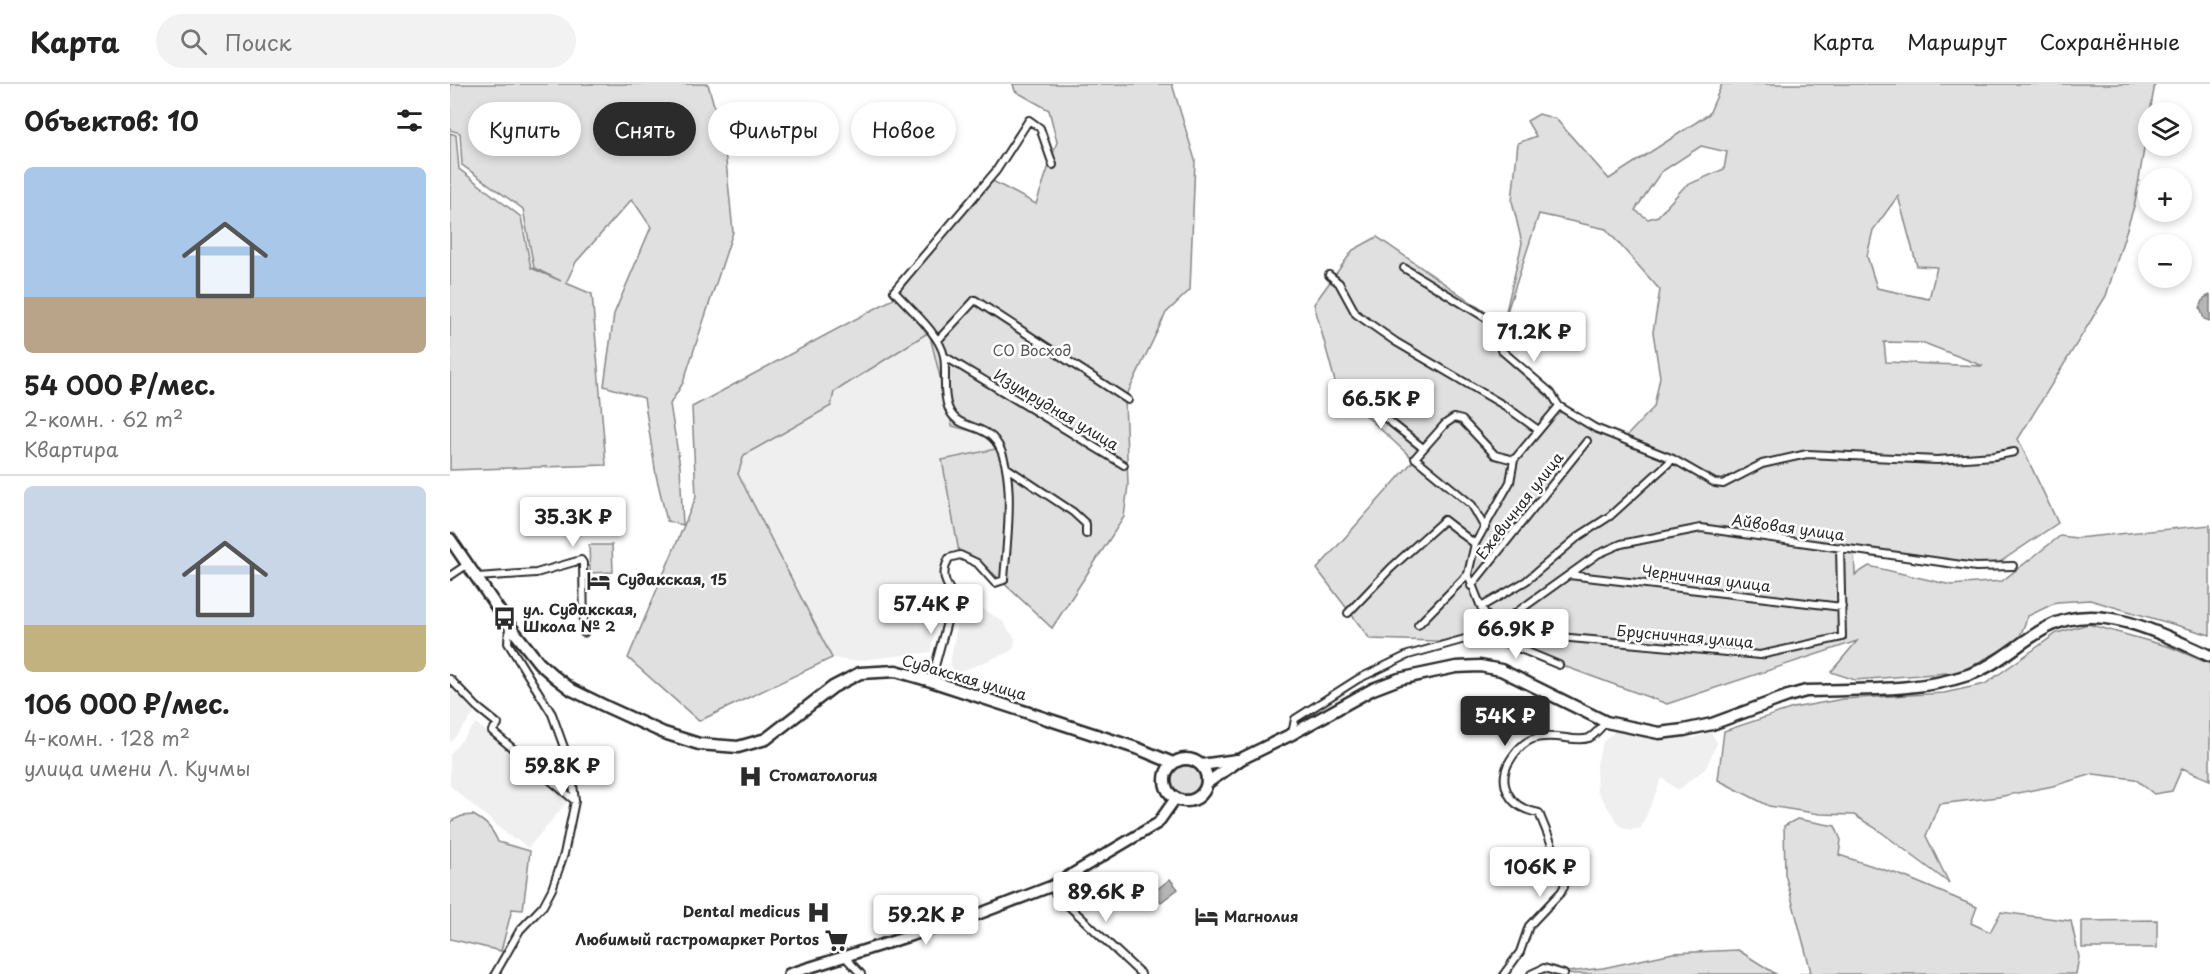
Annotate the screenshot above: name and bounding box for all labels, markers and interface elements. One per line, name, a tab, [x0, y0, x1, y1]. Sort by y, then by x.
search box	[156, 14, 576, 68]
text: Карта	[30, 20, 120, 63]
icon: search	[177, 25, 210, 58]
text: Поиск	[225, 25, 292, 58]
text: Карта	[1813, 25, 1874, 57]
text: Маршрут	[1907, 25, 2007, 57]
text: Сохранённые	[2040, 25, 2180, 57]
text: Объектов: 10	[24, 101, 199, 140]
chip: Купить	[468, 102, 581, 156]
chip: Снять	[593, 102, 696, 156]
chip: Фильтры	[708, 102, 839, 156]
chip: Новое	[851, 102, 956, 156]
map controls	[2138, 102, 2192, 288]
button: layers	[2138, 102, 2192, 156]
icon: filters	[393, 104, 426, 137]
button: +	[2138, 168, 2192, 222]
icon: home	[171, 206, 279, 314]
button: −	[2138, 234, 2192, 288]
pin: 71.2K ₽	[1479, 312, 1589, 363]
text: 71.2K ₽	[1497, 316, 1571, 346]
park label: СО Восход	[993, 338, 1071, 361]
street label: Изумрудная улица	[990, 362, 1124, 455]
text: 54 000 ₽/мес.	[24, 365, 216, 404]
pin: 66.5K ₽	[1326, 379, 1436, 430]
text: 66.5K ₽	[1342, 383, 1420, 413]
text: 2-комн. · 62 m²	[24, 404, 183, 434]
text: Квартира	[24, 434, 118, 464]
street label: Ежевичная улица	[1469, 446, 1569, 564]
pin: 35.3K ₽	[518, 497, 628, 548]
text: 35.3K ₽	[534, 501, 612, 531]
street label: Айвовая улица	[1730, 507, 1847, 546]
icon: home	[171, 525, 279, 633]
street label: Черничная улица	[1640, 558, 1773, 597]
hotel icon: Судакская, 15	[586, 567, 612, 593]
place label: Судакская, 15	[617, 567, 727, 590]
pin: 57.4K ₽	[876, 584, 986, 635]
text: 57.4K ₽	[893, 588, 969, 618]
place label: ул. Судакская, Школа № 2	[523, 597, 637, 637]
bus stop icon: ул. Судакская, Школа № 2	[492, 606, 518, 632]
pin: 66.9K ₽	[1461, 609, 1571, 660]
text: 66.9K ₽	[1478, 613, 1554, 643]
street label: Брусничная улица	[1616, 618, 1755, 653]
street label: Судакская улица	[899, 648, 1030, 706]
text: 106 000 ₽/мес.	[24, 684, 230, 723]
pin: 54K ₽	[1463, 696, 1547, 747]
text: 54K ₽	[1475, 700, 1535, 730]
text: 4-комн. · 128 m²	[24, 723, 190, 753]
pin: 59.8K ₽	[507, 746, 617, 797]
text: 59.8K ₽	[524, 750, 600, 780]
text: улица имени Л. Кучмы	[24, 753, 250, 783]
hospital icon: Стоматология	[738, 763, 764, 789]
place label: Стоматология	[769, 763, 878, 786]
pin: 106K ₽	[1491, 847, 1589, 898]
text: 106K ₽	[1504, 851, 1576, 881]
pin: 89.6K ₽	[1051, 872, 1161, 923]
text: 89.6K ₽	[1067, 876, 1145, 906]
pin: 59.2K ₽	[871, 895, 981, 946]
place label: Dental medicus	[683, 899, 800, 922]
hospital icon: Dental medicus	[805, 899, 831, 925]
text: 59.2K ₽	[887, 899, 965, 929]
hotel icon: Магнолия	[1193, 904, 1219, 930]
place label: Магнолия	[1224, 904, 1298, 927]
place label: Любимый гастромаркет Portos	[575, 927, 819, 950]
supermarket icon: Любимый гастромаркет Portos	[824, 927, 850, 953]

